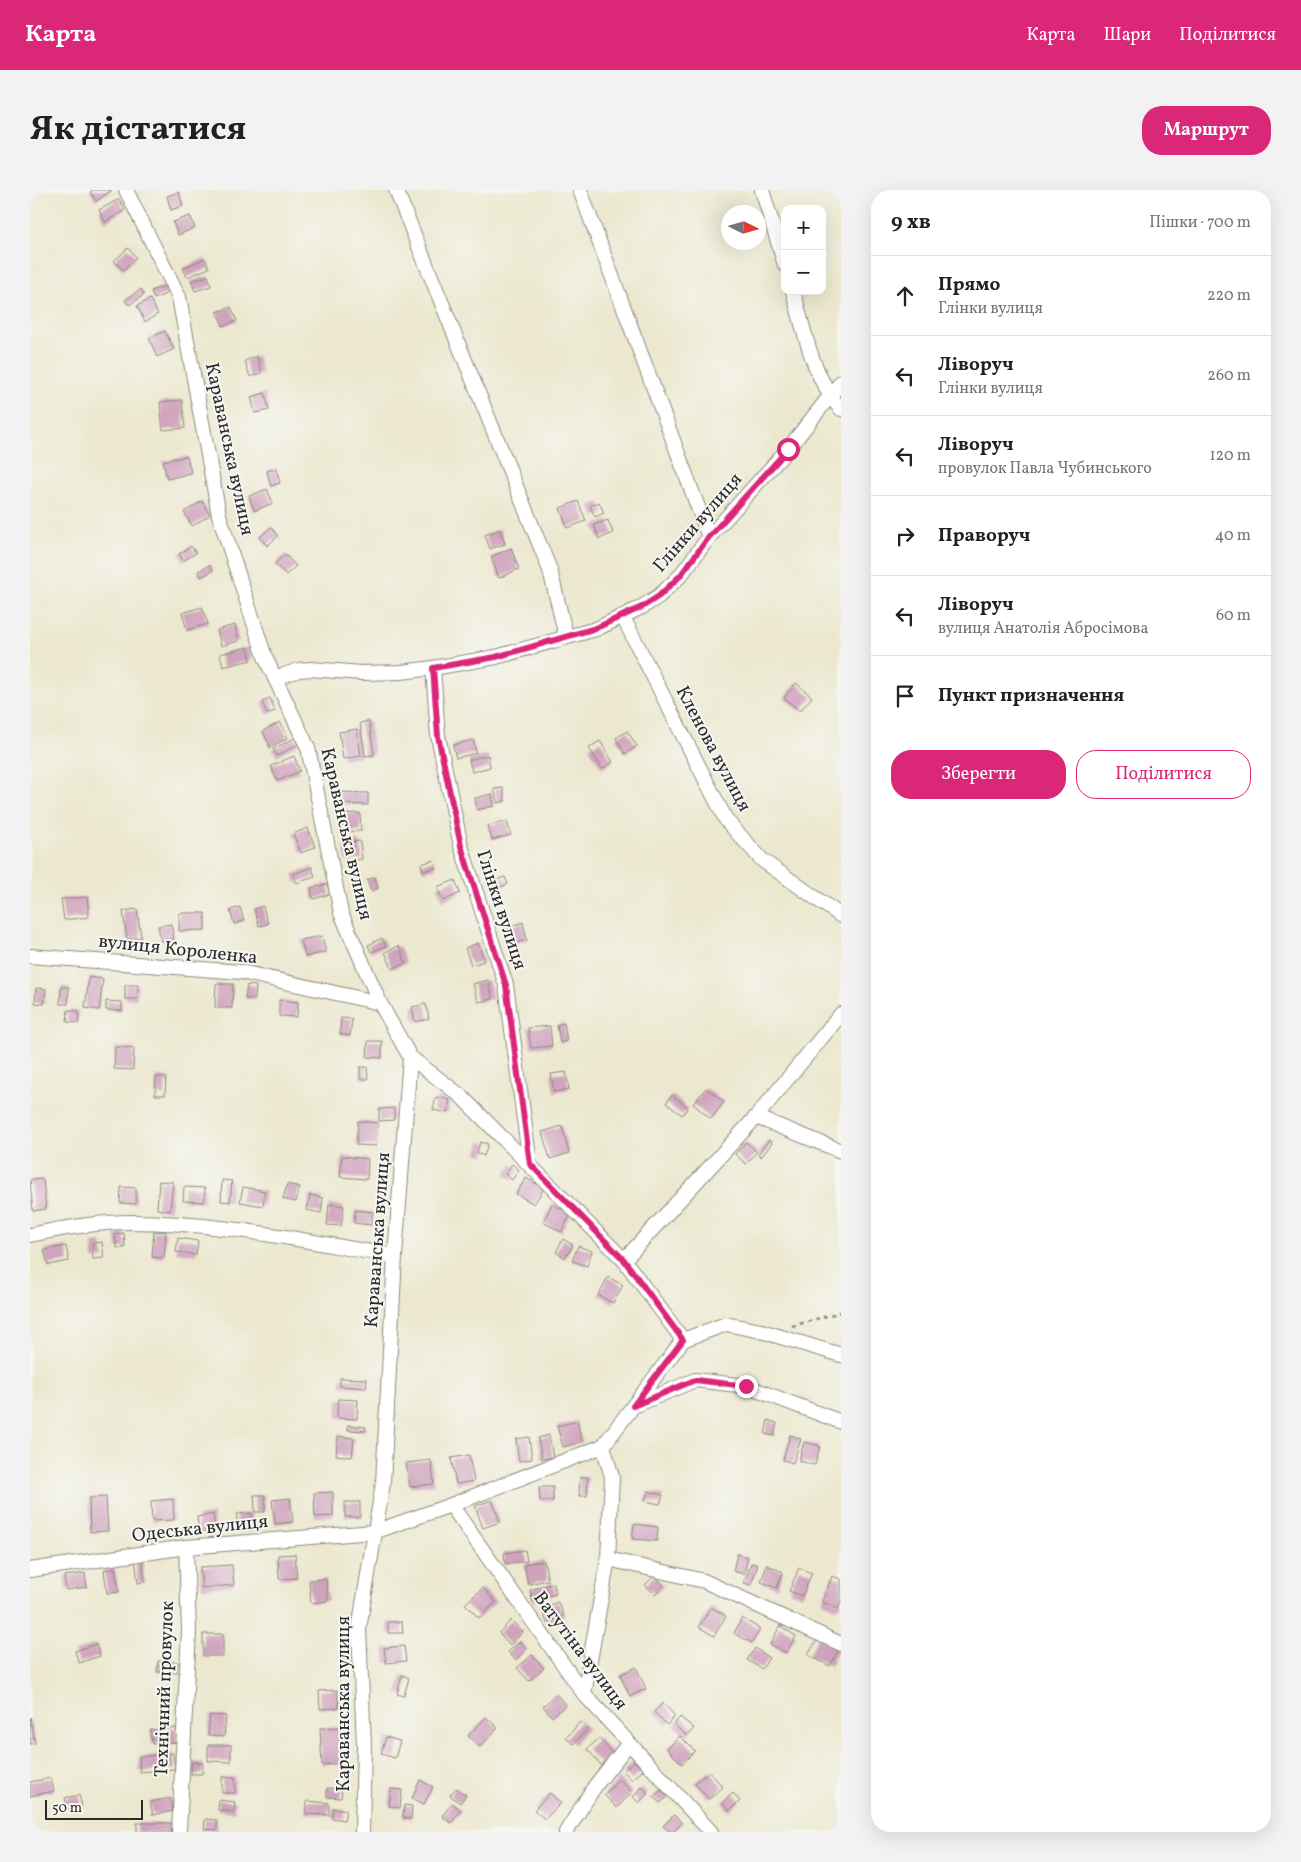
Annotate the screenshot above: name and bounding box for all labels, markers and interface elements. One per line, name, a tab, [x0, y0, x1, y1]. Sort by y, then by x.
text: Карта	[25, 18, 96, 52]
text: Карта	[1027, 23, 1075, 48]
text: Шари	[1103, 23, 1151, 48]
text: Поділитися	[1179, 23, 1276, 48]
text: Як дістатися	[30, 106, 246, 154]
button: Маршрут	[1142, 106, 1271, 155]
north arrow	[721, 205, 766, 250]
map controls	[781, 205, 826, 295]
button: +	[781, 205, 826, 250]
text: 9 хв	[891, 208, 931, 237]
text: Пішки · 700 m	[1149, 212, 1251, 234]
button: −	[781, 250, 826, 295]
text: Прямо	[938, 272, 1000, 298]
icon: ahead	[891, 282, 919, 310]
text: 220 m	[1207, 285, 1251, 307]
text: Глінки вулиця	[938, 298, 1043, 320]
text: Ліворуч	[938, 352, 1013, 378]
street label: Караванська вулиця	[198, 360, 260, 538]
icon: left	[891, 362, 919, 390]
text: 260 m	[1207, 365, 1251, 387]
text: Глінки вулиця	[938, 378, 1043, 400]
text: Ліворуч	[938, 432, 1013, 458]
route start	[777, 438, 800, 461]
icon: left	[891, 442, 919, 470]
text: 120 m	[1209, 445, 1251, 467]
text: провулок Павла Чубинського	[938, 458, 1152, 480]
street label: Глінки вулиця	[647, 467, 749, 579]
icon: right	[891, 522, 919, 550]
text: Праворуч	[938, 523, 1030, 549]
text: 40 m	[1215, 525, 1251, 547]
text: Ліворуч	[938, 592, 1013, 618]
icon: left	[891, 602, 919, 630]
text: 60 m	[1216, 605, 1251, 627]
text: вулиця Анатолія Абросімова	[938, 618, 1148, 640]
street label: Кленова вулиця	[669, 682, 757, 817]
icon: arrive	[891, 682, 919, 710]
text: Пункт призначення	[938, 683, 1124, 709]
street label: Караванська вулиця	[314, 745, 378, 923]
button: Зберегти	[891, 750, 1066, 799]
button: Поділитися	[1076, 750, 1251, 799]
street label: Глінки вулиця	[469, 847, 533, 973]
street label: вулиця Короленка	[97, 929, 259, 971]
street label: Караванська вулиця	[359, 1151, 397, 1329]
route end	[735, 1375, 758, 1398]
street label: Одеська вулиця	[131, 1509, 270, 1549]
street label: Ватутіна вулиця	[527, 1586, 633, 1716]
street label: Технічний провулок	[149, 1601, 181, 1777]
street label: Караванська вулиця	[331, 1616, 357, 1792]
scale bar	[45, 1797, 142, 1820]
text: 50 m	[52, 1799, 82, 1818]

